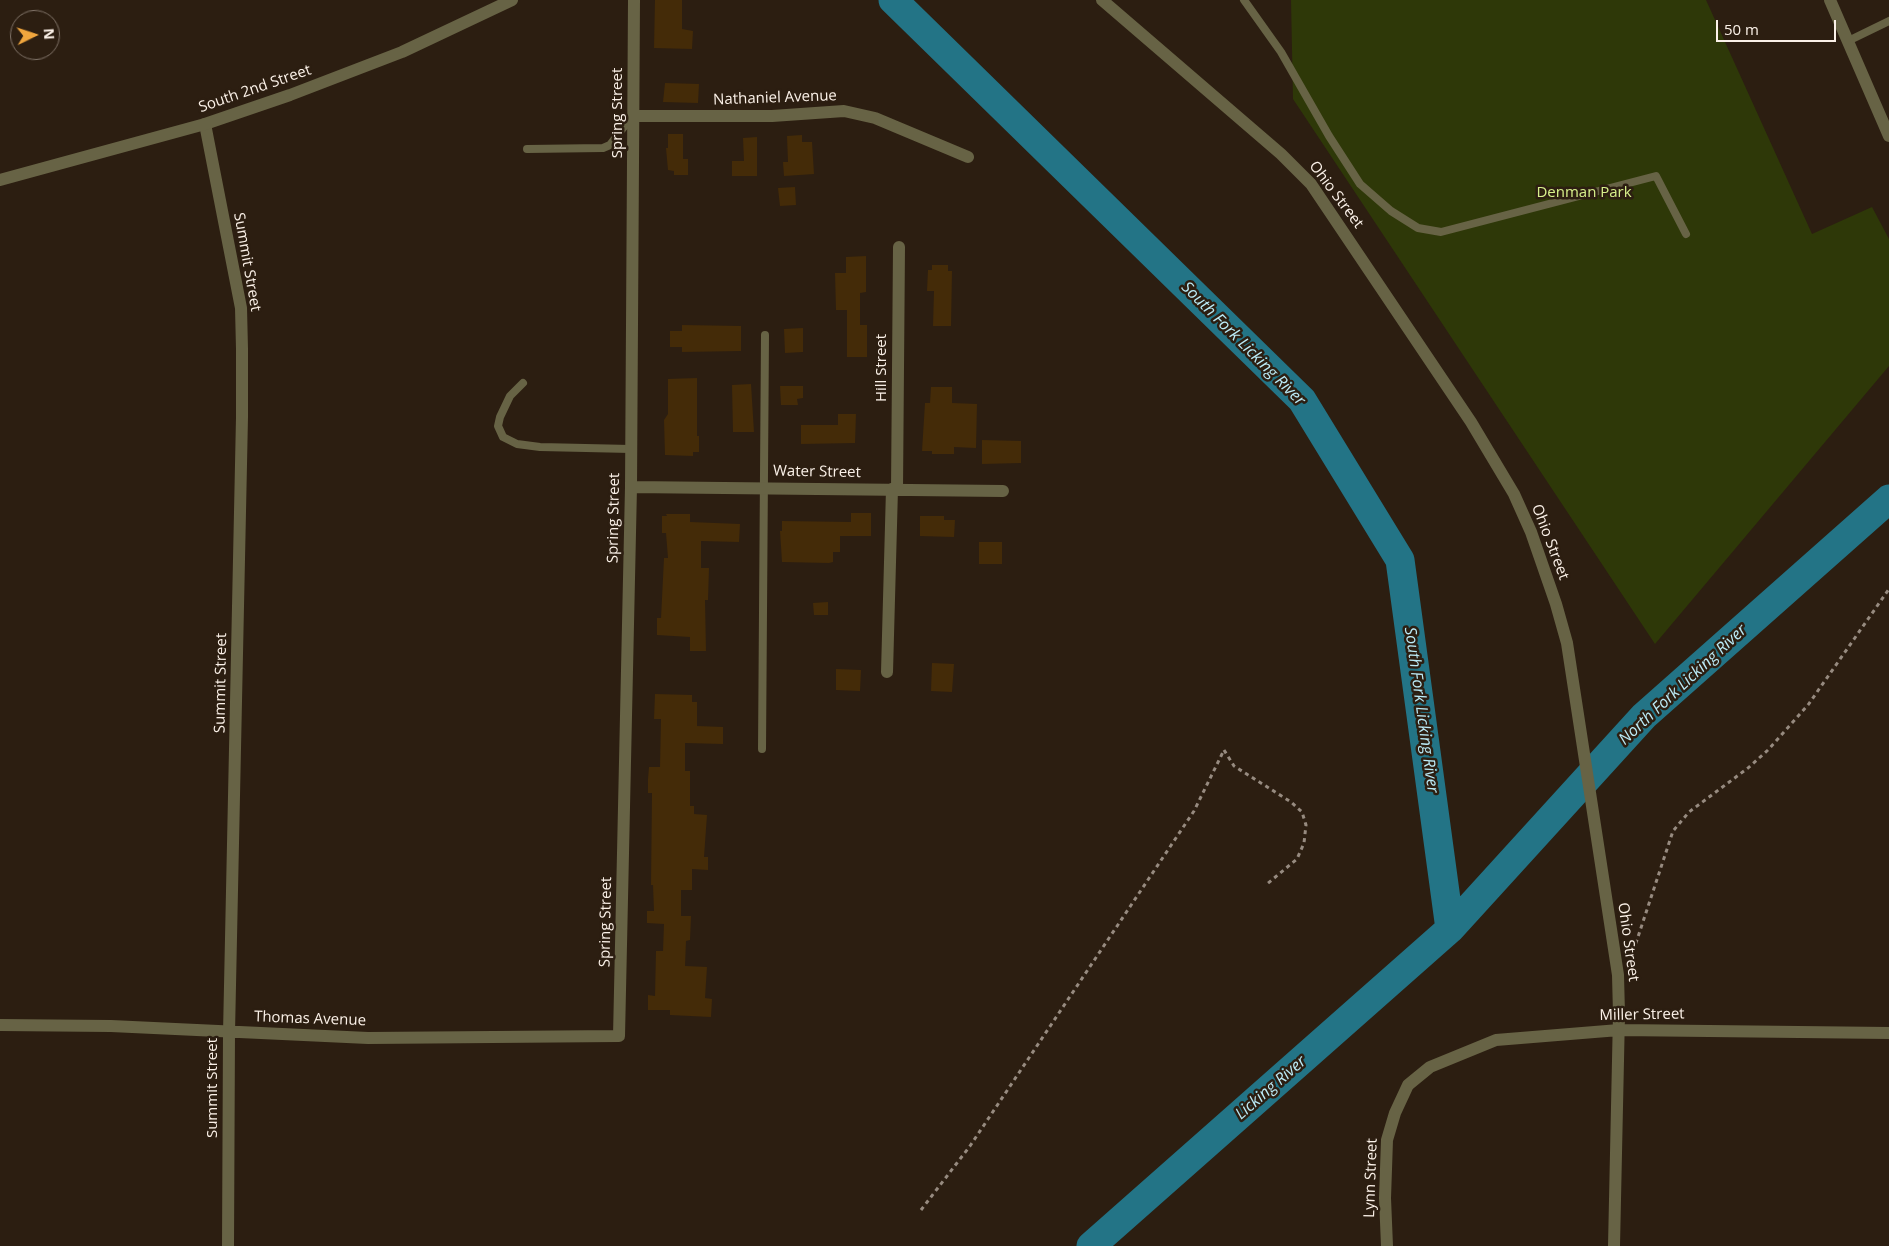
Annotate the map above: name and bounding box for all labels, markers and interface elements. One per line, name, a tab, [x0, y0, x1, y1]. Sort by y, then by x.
north arrow	[10, 10, 60, 60]
scale bar	[1719, 10, 1839, 42]
text: 50 m	[1724, 19, 1759, 39]
text: N	[40, 28, 59, 40]
street label: South 2nd Street	[196, 61, 314, 117]
street label: Spring Street	[609, 68, 627, 158]
street label: Nathaniel Avenue	[713, 87, 837, 109]
street label: Ohio Street	[1305, 158, 1367, 232]
park label: Denman Park	[1536, 184, 1632, 202]
street label: Summit Street	[229, 211, 265, 313]
water label: South Fork Licking River	[1177, 278, 1309, 410]
street label: Hill Street	[873, 334, 891, 402]
street label: Water Street	[773, 462, 861, 482]
street label: Spring Street	[604, 473, 624, 563]
street label: Ohio Street	[1527, 502, 1573, 582]
water label: North Fork Licking River	[1615, 621, 1751, 749]
water label: South Fork Licking River	[1400, 626, 1442, 794]
street label: Summit Street	[211, 633, 231, 733]
street label: Spring Street	[596, 877, 616, 967]
street label: Ohio Street	[1614, 901, 1642, 983]
street label: Miller Street	[1599, 1005, 1685, 1025]
street label: Thomas Avenue	[254, 1008, 366, 1030]
street label: Summit Street	[204, 1038, 222, 1138]
water label: Licking River	[1232, 1052, 1310, 1124]
street label: Lynn Street	[1361, 1138, 1381, 1218]

